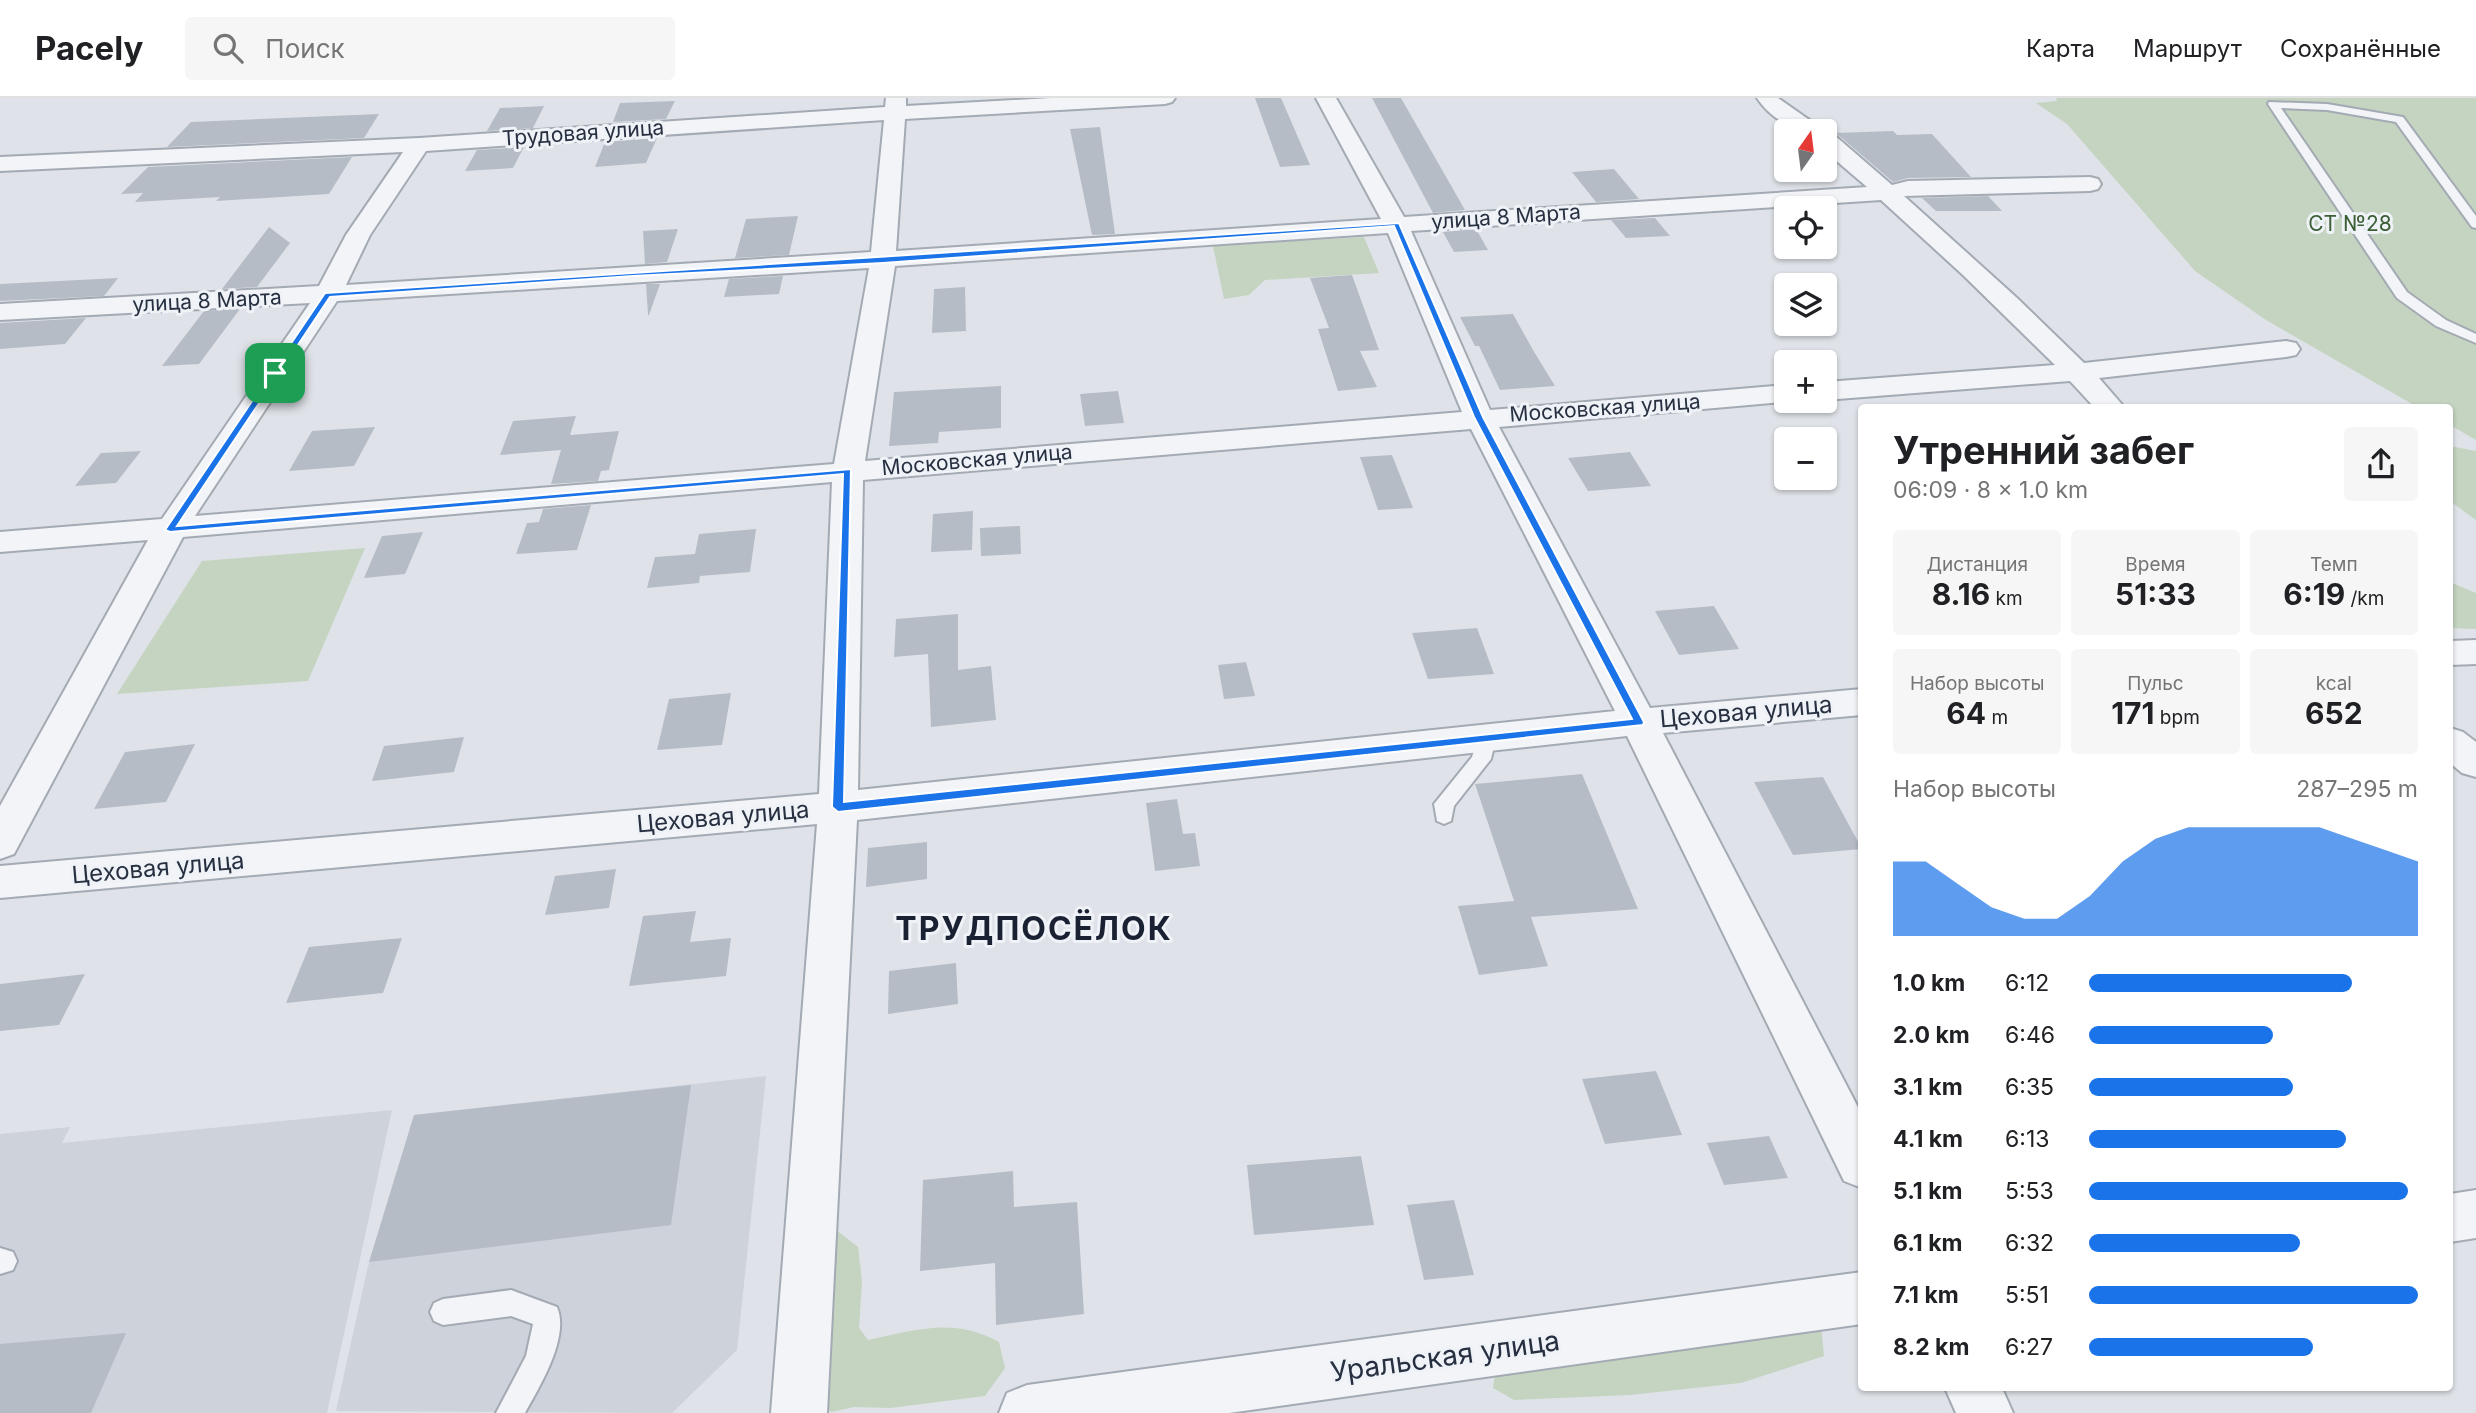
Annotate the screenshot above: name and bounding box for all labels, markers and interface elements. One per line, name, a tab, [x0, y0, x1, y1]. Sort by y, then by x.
search box	[185, 17, 675, 80]
text: Pacely	[35, 28, 143, 68]
icon: search	[209, 29, 247, 67]
text: Поиск	[265, 33, 345, 64]
text: Карта	[2026, 34, 2095, 63]
text: Маршрут	[2133, 34, 2242, 63]
text: Сохранённые	[2280, 34, 2441, 63]
street label: Трудовая улица	[501, 114, 665, 151]
north arrow	[1774, 119, 1838, 182]
map controls	[1774, 119, 1837, 490]
button: locate	[1774, 196, 1837, 259]
street label: улица 8 Марта	[1430, 199, 1581, 234]
park label: СТ №28	[2308, 211, 2392, 236]
button: layers	[1774, 273, 1837, 336]
street label: улица 8 Марта	[132, 284, 282, 317]
pin	[245, 343, 305, 403]
button: +	[1774, 350, 1837, 413]
icon: arrive	[256, 354, 294, 392]
street label: Московская улица	[1509, 388, 1701, 427]
button: −	[1774, 427, 1837, 490]
text: Утренний забег	[1893, 427, 2194, 473]
button: share	[2344, 427, 2418, 501]
street label: Московская улица	[881, 439, 1073, 480]
text: 06:09 · 8 × 1.0 km	[1893, 476, 2088, 504]
text: Дистанция	[1926, 553, 2028, 576]
text: Время	[2125, 553, 2186, 576]
text: Темп	[2310, 553, 2358, 576]
text: 8.16	[1932, 576, 1990, 612]
text: 51:33	[2115, 576, 2196, 612]
text: 6:19	[2283, 576, 2345, 612]
text: km	[1990, 587, 2023, 610]
text: /km	[2345, 587, 2384, 610]
text: Набор высоты	[1910, 672, 2044, 695]
text: Пульс	[2127, 672, 2184, 695]
text: kcal	[2316, 672, 2352, 695]
street label: Цеховая улица	[1659, 690, 1833, 733]
text: 64	[1946, 695, 1986, 731]
text: 171	[2111, 695, 2155, 731]
text: 652	[2305, 695, 2363, 731]
text: m	[1986, 706, 2008, 729]
text: bpm	[2155, 706, 2200, 729]
text: Набор высоты	[1893, 775, 2056, 803]
text: 287–295 m	[2296, 775, 2418, 803]
street label: Цеховая улица	[636, 795, 810, 838]
street label: Цеховая улица	[71, 846, 245, 889]
district label: ТРУДПОСЁЛОК	[895, 909, 1173, 948]
text: 1.0 km	[1893, 969, 1965, 997]
text: 6:12	[2005, 969, 2049, 997]
text: 2.0 km	[1893, 1021, 1970, 1049]
text: 6:46	[2005, 1021, 2055, 1049]
text: 3.1 km	[1893, 1073, 1963, 1101]
text: 6:35	[2005, 1073, 2054, 1101]
text: 4.1 km	[1893, 1125, 1963, 1153]
text: 6:13	[2005, 1125, 2049, 1153]
text: 5.1 km	[1893, 1177, 1962, 1205]
text: 5:53	[2005, 1177, 2054, 1205]
text: 6.1 km	[1893, 1229, 1963, 1257]
text: 6:32	[2005, 1229, 2054, 1257]
text: 7.1 km	[1893, 1281, 1959, 1309]
text: 5:51	[2005, 1281, 2049, 1309]
street label: Уральская улица	[1328, 1323, 1562, 1389]
text: 8.2 km	[1893, 1333, 1969, 1361]
text: 6:27	[2005, 1333, 2053, 1361]

